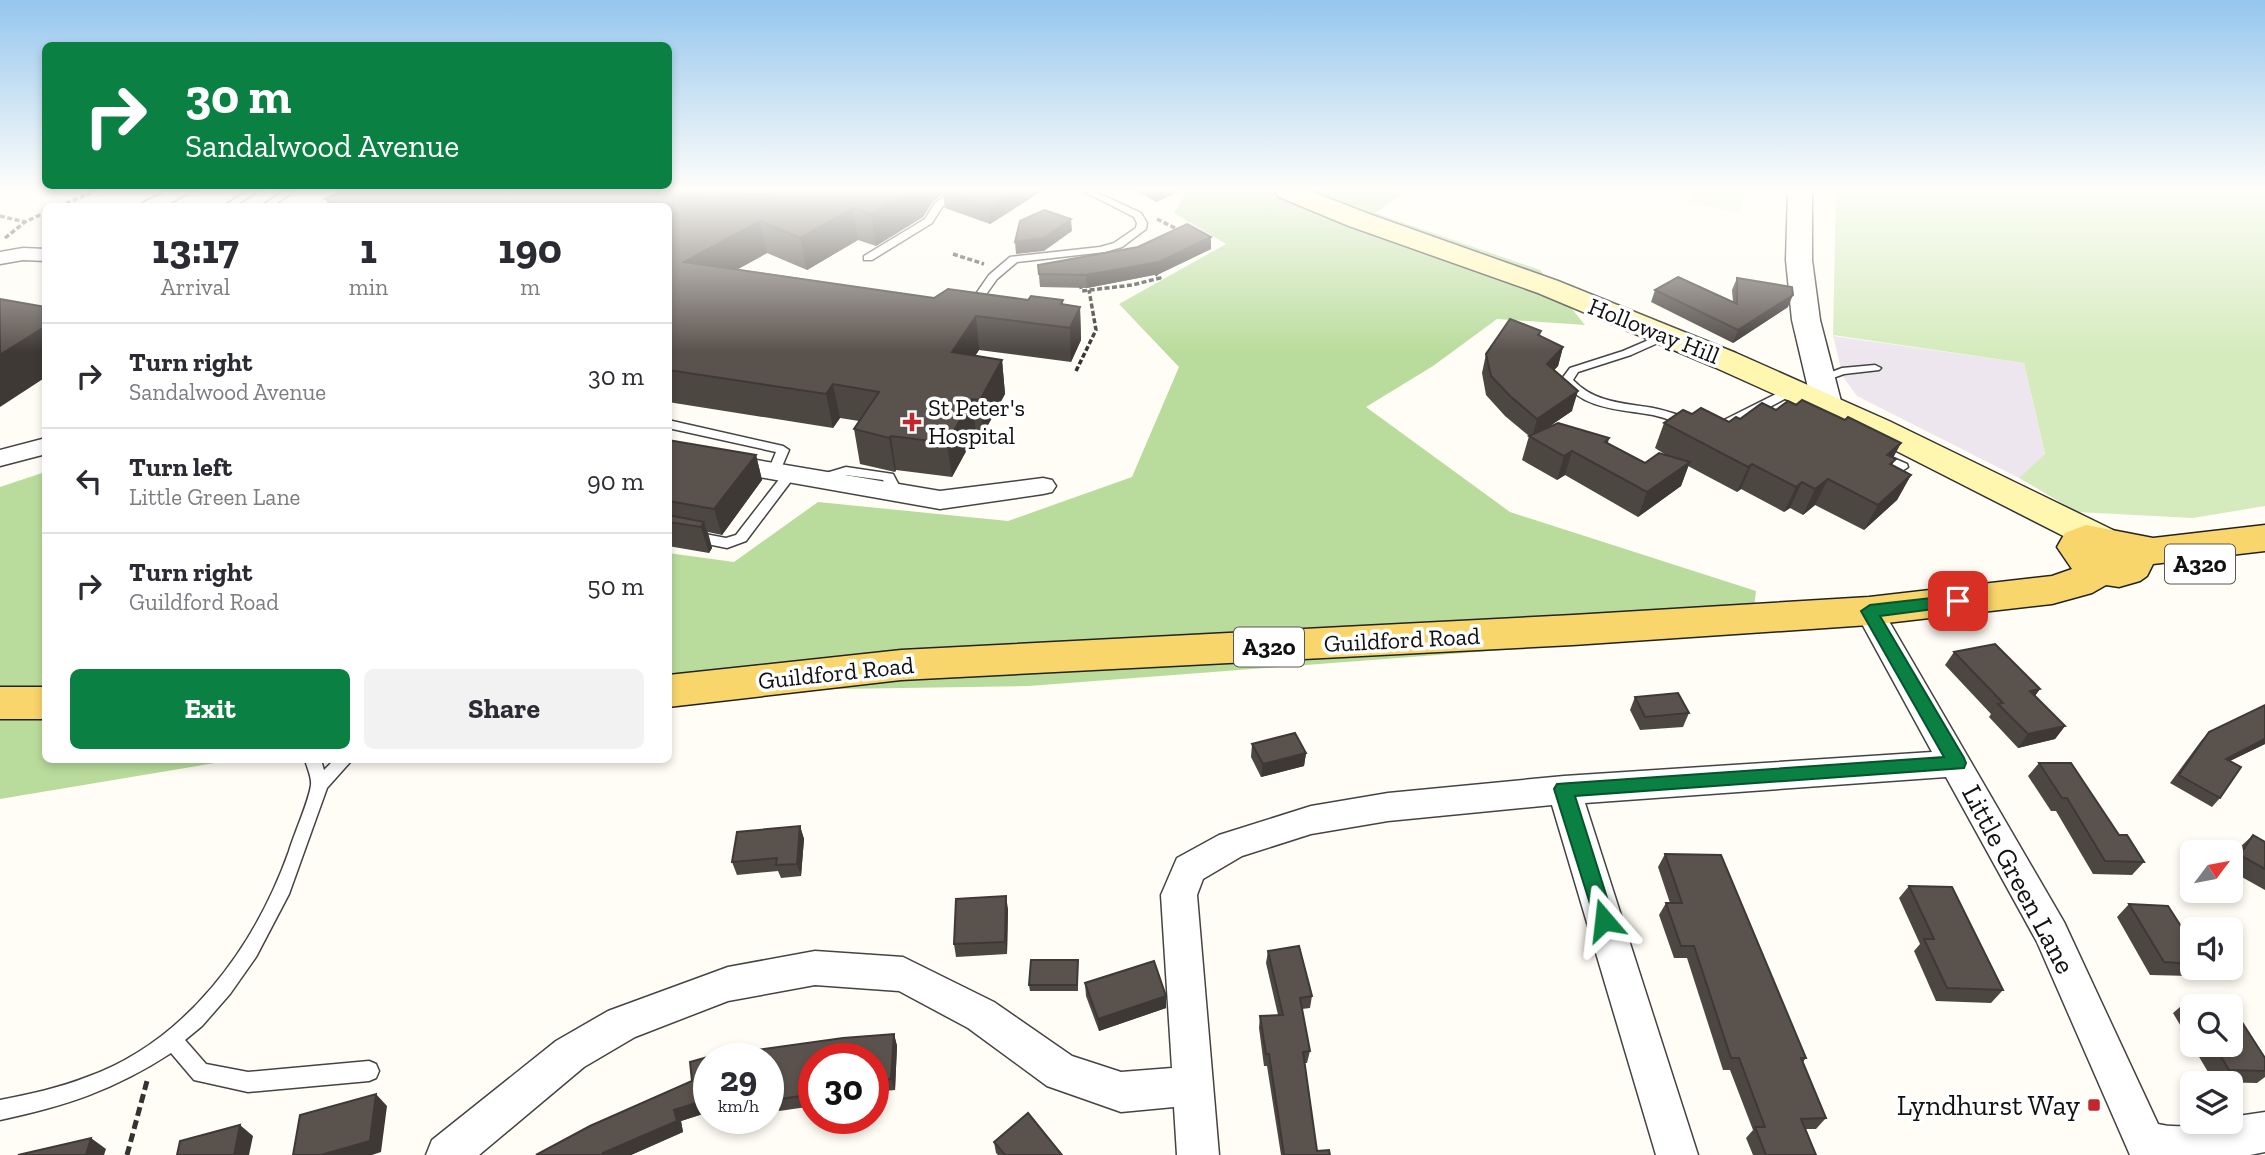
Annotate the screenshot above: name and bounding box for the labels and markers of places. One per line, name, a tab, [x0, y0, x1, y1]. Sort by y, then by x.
place label: St Peter's Hospital	[928, 393, 1025, 450]
marker: St Peter's Hospital	[902, 412, 922, 432]
pin	[1928, 571, 1988, 631]
place label: Lyndhurst Way	[1897, 1089, 2081, 1122]
marker: Lyndhurst Way	[2086, 1097, 2102, 1113]

